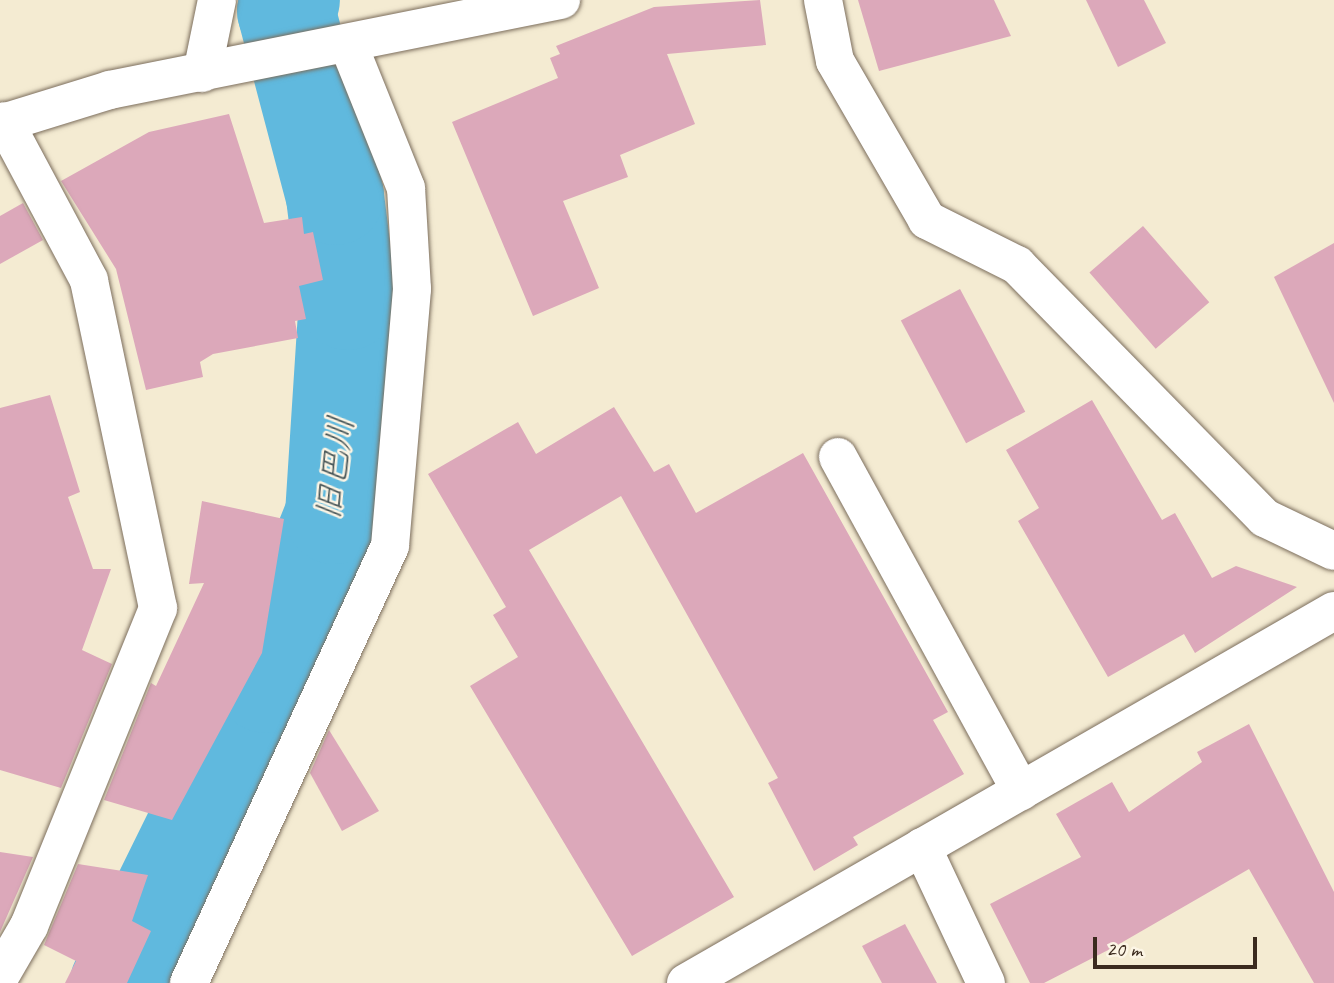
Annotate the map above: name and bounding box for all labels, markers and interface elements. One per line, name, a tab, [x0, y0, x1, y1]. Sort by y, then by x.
water label: 旧巴川	[307, 413, 363, 523]
scale bar	[1096, 923, 1260, 967]
text: 20 m	[1106, 936, 1142, 962]

